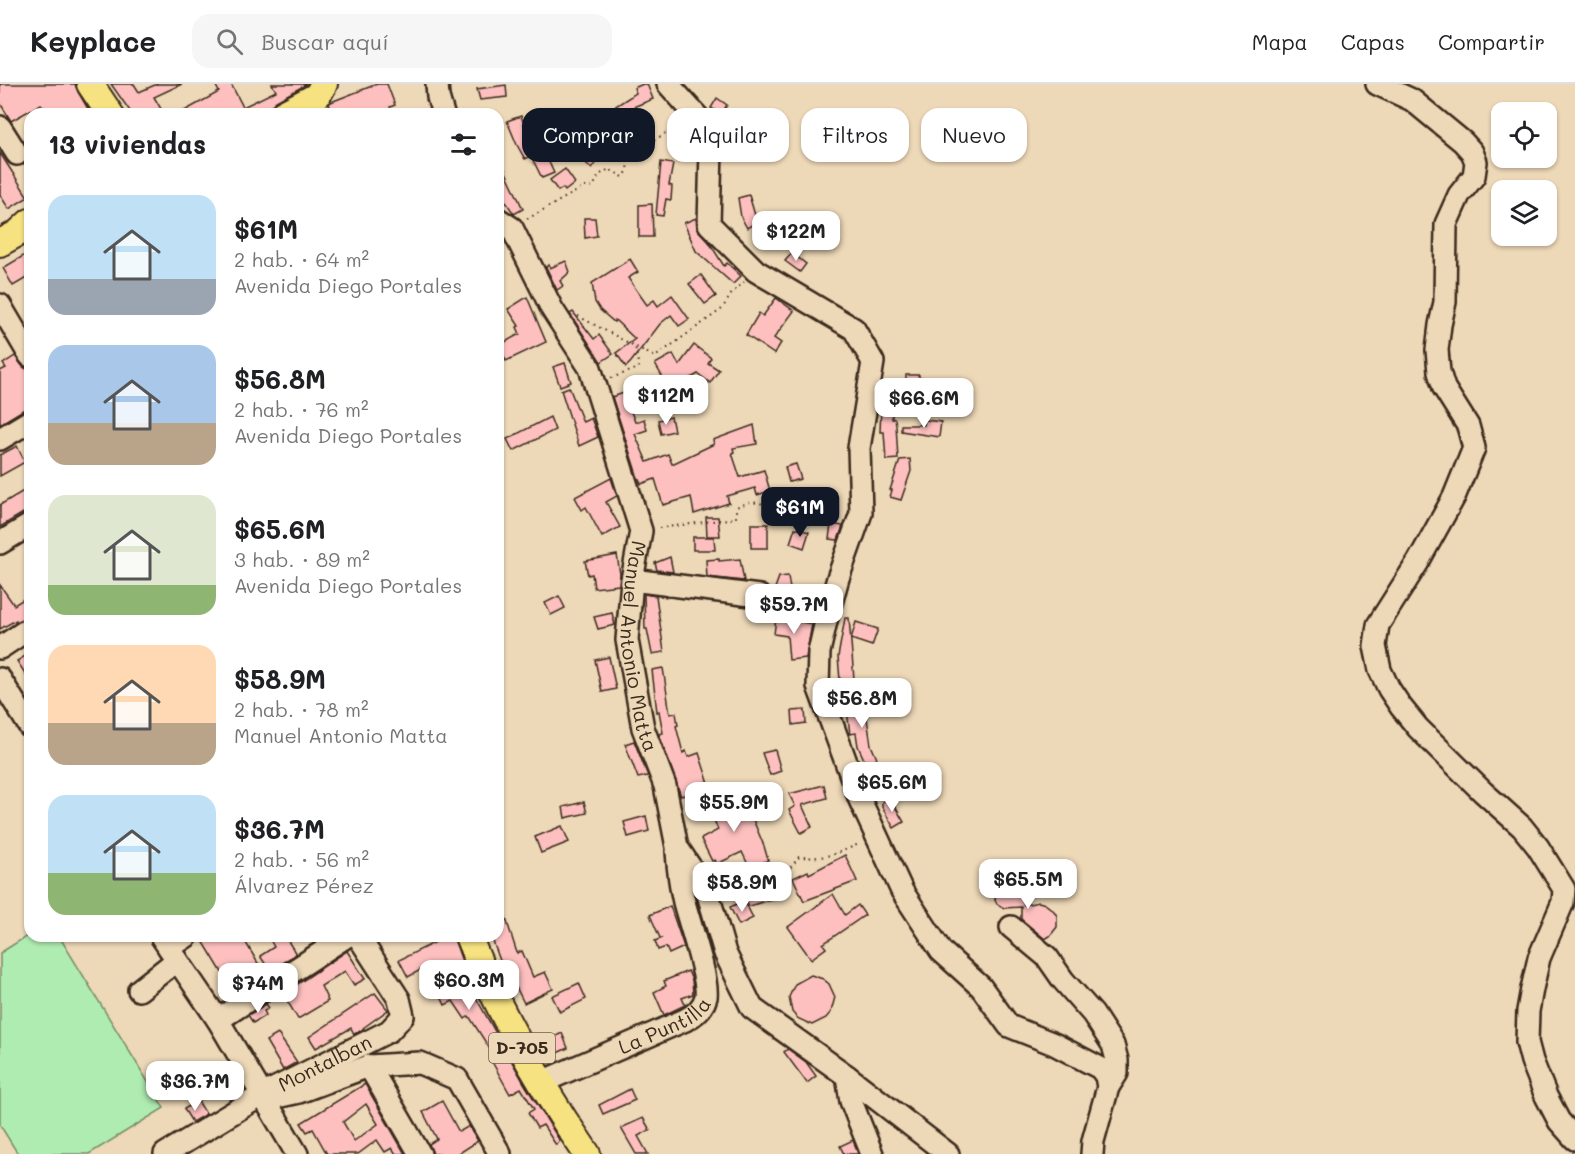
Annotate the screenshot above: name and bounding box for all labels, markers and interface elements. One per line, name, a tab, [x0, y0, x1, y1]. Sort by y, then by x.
search box	[192, 14, 612, 68]
text: Keyplace	[30, 23, 156, 59]
icon: search	[213, 25, 246, 58]
text: Buscar aquí	[261, 27, 389, 56]
text: Mapa	[1252, 28, 1308, 55]
text: Capas	[1341, 28, 1405, 55]
text: Compartir	[1438, 28, 1545, 55]
map controls	[1491, 102, 1557, 246]
button: locate	[1491, 102, 1557, 168]
chip: Comprar	[522, 108, 655, 162]
chip: Alquilar	[667, 108, 789, 162]
chip: Filtros	[801, 108, 909, 162]
chip: Nuevo	[921, 108, 1027, 162]
text: 13 viviendas	[48, 127, 206, 161]
icon: filters	[447, 128, 480, 161]
button: layers	[1491, 180, 1557, 246]
pin: $122M	[754, 211, 838, 262]
text: $61M	[234, 212, 298, 246]
text: $122M	[766, 217, 826, 243]
icon: home	[96, 219, 168, 291]
text: 2 hab. · 64 m²	[234, 246, 369, 272]
text: Avenida Diego Portales	[234, 272, 462, 298]
text: $56.8M	[234, 362, 326, 396]
icon: home	[96, 369, 168, 441]
pin: $112M	[624, 375, 708, 426]
pin: $66.6M	[875, 378, 973, 429]
text: $112M	[637, 381, 695, 407]
text: $66.6M	[889, 384, 960, 410]
text: 2 hab. · 76 m²	[234, 396, 369, 422]
text: Avenida Diego Portales	[234, 422, 462, 448]
pin: $61M	[764, 487, 836, 538]
text: $61M	[775, 493, 825, 519]
text: $65.6M	[234, 512, 326, 546]
icon: home	[96, 519, 168, 591]
street label: Manuel Antonio Matta	[615, 539, 665, 755]
text: 3 hab. · 89 m²	[234, 546, 370, 572]
text: Avenida Diego Portales	[234, 572, 462, 598]
pin: $59.7M	[745, 584, 843, 635]
text: $59.7M	[759, 590, 829, 616]
text: $58.9M	[234, 662, 326, 696]
icon: home	[96, 669, 168, 741]
pin: $56.8M	[813, 678, 911, 729]
text: $56.8M	[827, 684, 897, 710]
text: 2 hab. · 78 m²	[234, 696, 369, 722]
text: Manuel Antonio Matta	[234, 722, 448, 748]
pin: $65.6M	[843, 762, 941, 813]
text: $65.6M	[857, 768, 927, 794]
pin: $55.9M	[685, 782, 783, 833]
text: $55.9M	[699, 788, 769, 814]
text: $36.7M	[234, 812, 325, 846]
icon: home	[96, 819, 168, 891]
text: 2 hab. · 56 m²	[234, 846, 369, 872]
pin: $65.5M	[979, 859, 1077, 910]
pin: $58.9M	[693, 862, 791, 913]
text: $65.5M	[993, 865, 1063, 891]
text: $58.9M	[707, 868, 777, 894]
text: Álvarez Pérez	[234, 872, 374, 898]
pin: $60.3M	[420, 960, 518, 1011]
pin: $74M	[222, 963, 294, 1014]
text: $60.3M	[433, 966, 505, 992]
text: $74M	[232, 969, 284, 995]
street label: La Puntilla	[614, 992, 716, 1059]
street label: Montalban	[273, 1028, 376, 1097]
road number: D-705	[489, 1033, 555, 1063]
pin: $36.7M	[146, 1061, 244, 1112]
text: $36.7M	[160, 1067, 230, 1093]

